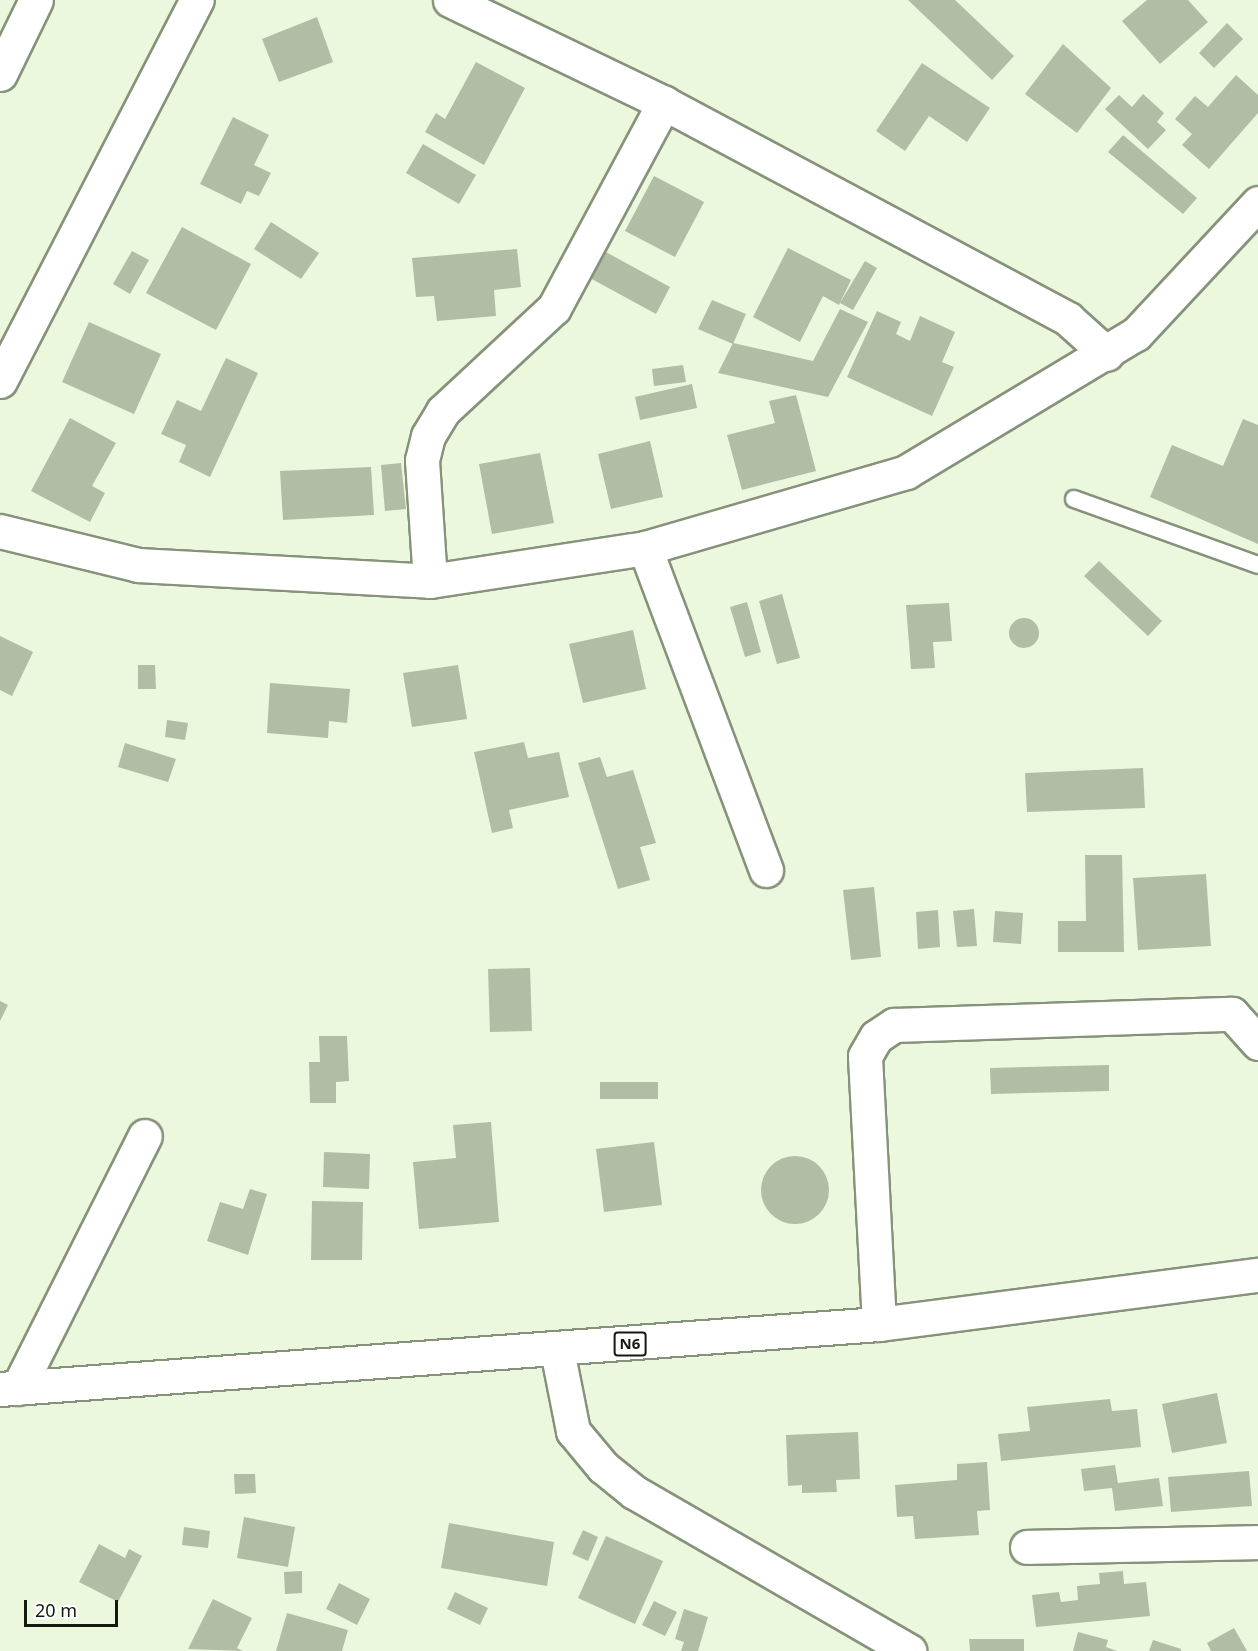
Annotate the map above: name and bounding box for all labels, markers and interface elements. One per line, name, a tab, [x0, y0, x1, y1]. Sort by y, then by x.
road number: N6	[614, 1332, 646, 1356]
scale bar	[27, 1588, 122, 1626]
text: 20 m	[35, 1598, 77, 1622]

